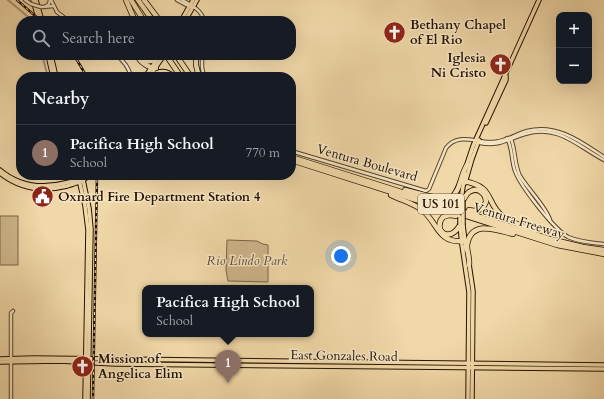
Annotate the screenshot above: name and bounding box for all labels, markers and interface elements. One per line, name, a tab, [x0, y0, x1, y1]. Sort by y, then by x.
map controls	[556, 12, 592, 84]
button: +	[556, 12, 592, 48]
search box	[16, 16, 296, 60]
place label: Bethany Chapel of El Rio	[410, 16, 506, 49]
church icon: Bethany Chapel of El Rio	[381, 19, 407, 45]
icon: search	[30, 27, 52, 49]
text: Search here	[62, 28, 135, 48]
button: −	[556, 48, 592, 84]
place label: Iglesia Ni Cristo	[431, 49, 487, 82]
church icon: Iglesia Ni Cristo	[488, 52, 514, 78]
text: Nearby	[32, 87, 89, 110]
text: Pacifica High School	[70, 134, 214, 154]
street label: Ventura Boulevard	[315, 140, 420, 186]
text: 1	[42, 144, 48, 162]
text: 770 m	[246, 144, 280, 162]
text: School	[70, 154, 107, 172]
public building icon: Oxnard Fire Department Station 4	[29, 184, 55, 210]
place label: Oxnard Fire Department Station 4	[58, 188, 261, 206]
road number: US 101	[418, 194, 464, 214]
street label: Ventura Freeway	[471, 199, 567, 244]
your location	[331, 246, 351, 266]
park label: Rio Lindo Park	[207, 252, 288, 270]
popup	[142, 285, 314, 337]
text: Pacifica High School	[156, 292, 300, 312]
text: School	[156, 312, 193, 330]
street label: East Gonzales Road	[290, 346, 398, 366]
place label: Mission of Angelica Elim	[98, 350, 183, 383]
pin: 1	[215, 350, 241, 383]
church icon: Mission of Angelica Elim	[70, 353, 96, 379]

